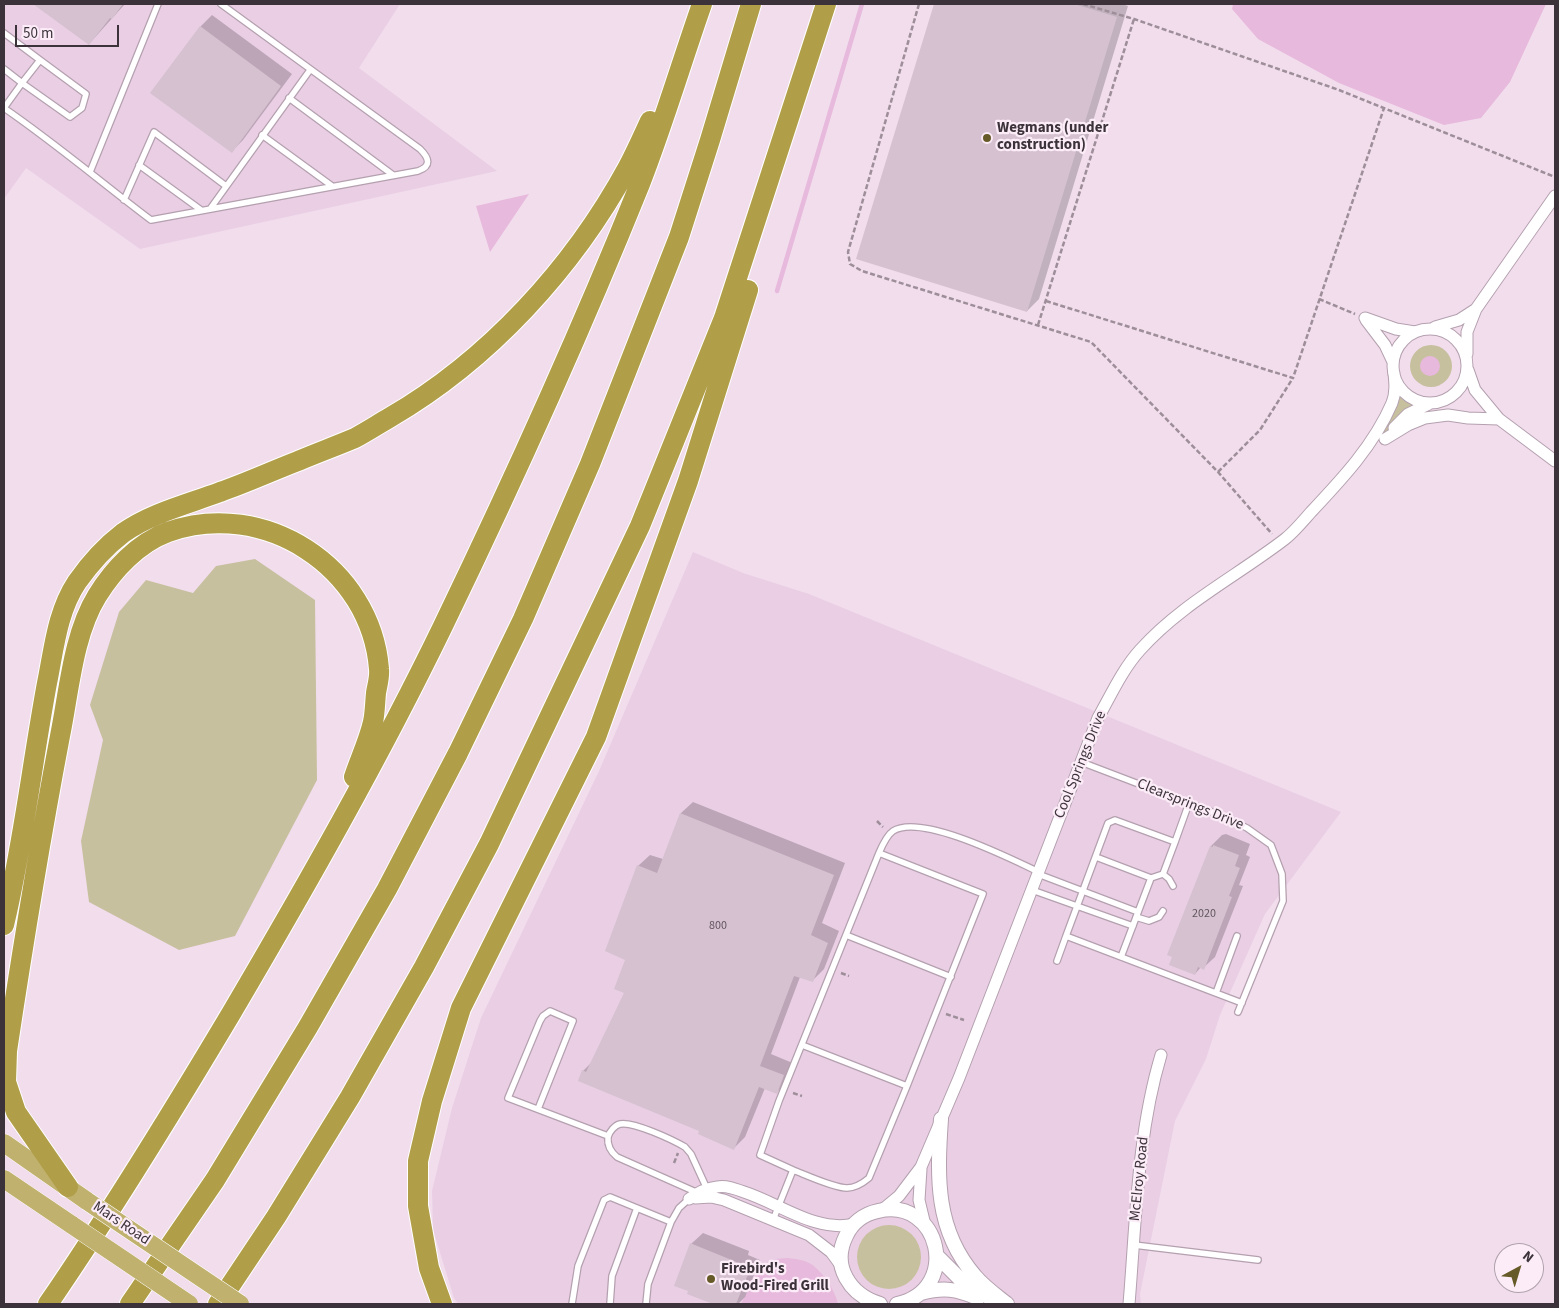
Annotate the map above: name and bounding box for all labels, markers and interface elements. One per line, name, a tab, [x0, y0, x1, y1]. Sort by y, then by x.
scale bar	[18, 15, 121, 47]
text: 50 m	[23, 23, 53, 44]
place label: Wegmans (under construction)	[997, 120, 1108, 155]
marker: Wegmans (under construction)	[981, 132, 993, 144]
street label: Cool Springs Drive	[1051, 709, 1111, 821]
street label: Clearsprings Drive	[1134, 775, 1246, 835]
house number: 2020	[1192, 907, 1216, 921]
house number: 800	[709, 919, 727, 933]
street label: McElroy Road	[1127, 1136, 1153, 1222]
street label: Mars Road	[89, 1198, 153, 1250]
north arrow	[1494, 1243, 1544, 1293]
text: N	[1518, 1246, 1538, 1268]
place label: Firebird's Wood-Fired Grill	[721, 1261, 829, 1296]
marker: Firebird's Wood-Fired Grill	[705, 1273, 717, 1285]

